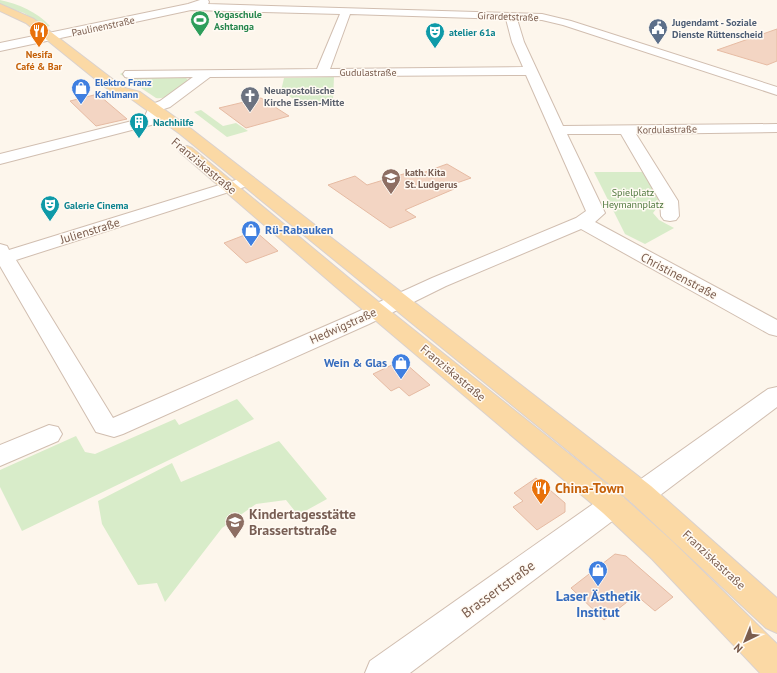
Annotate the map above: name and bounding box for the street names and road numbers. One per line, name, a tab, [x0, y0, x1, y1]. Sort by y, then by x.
street label: Girardetstraße	[477, 9, 539, 24]
street label: Paulinenstraße	[70, 13, 136, 40]
street label: Gudulastraße	[339, 66, 397, 79]
street label: Kordulastraße	[637, 122, 697, 137]
street label: Franziskastraße	[169, 134, 240, 197]
street label: Julienstraße	[57, 214, 122, 247]
street label: Christinenstraße	[638, 249, 720, 302]
street label: Hedwigstraße	[307, 304, 378, 347]
street label: Franziskastraße	[418, 341, 489, 404]
street label: Franziskastraße	[680, 527, 749, 593]
street label: Brassertstraße	[458, 556, 538, 622]

